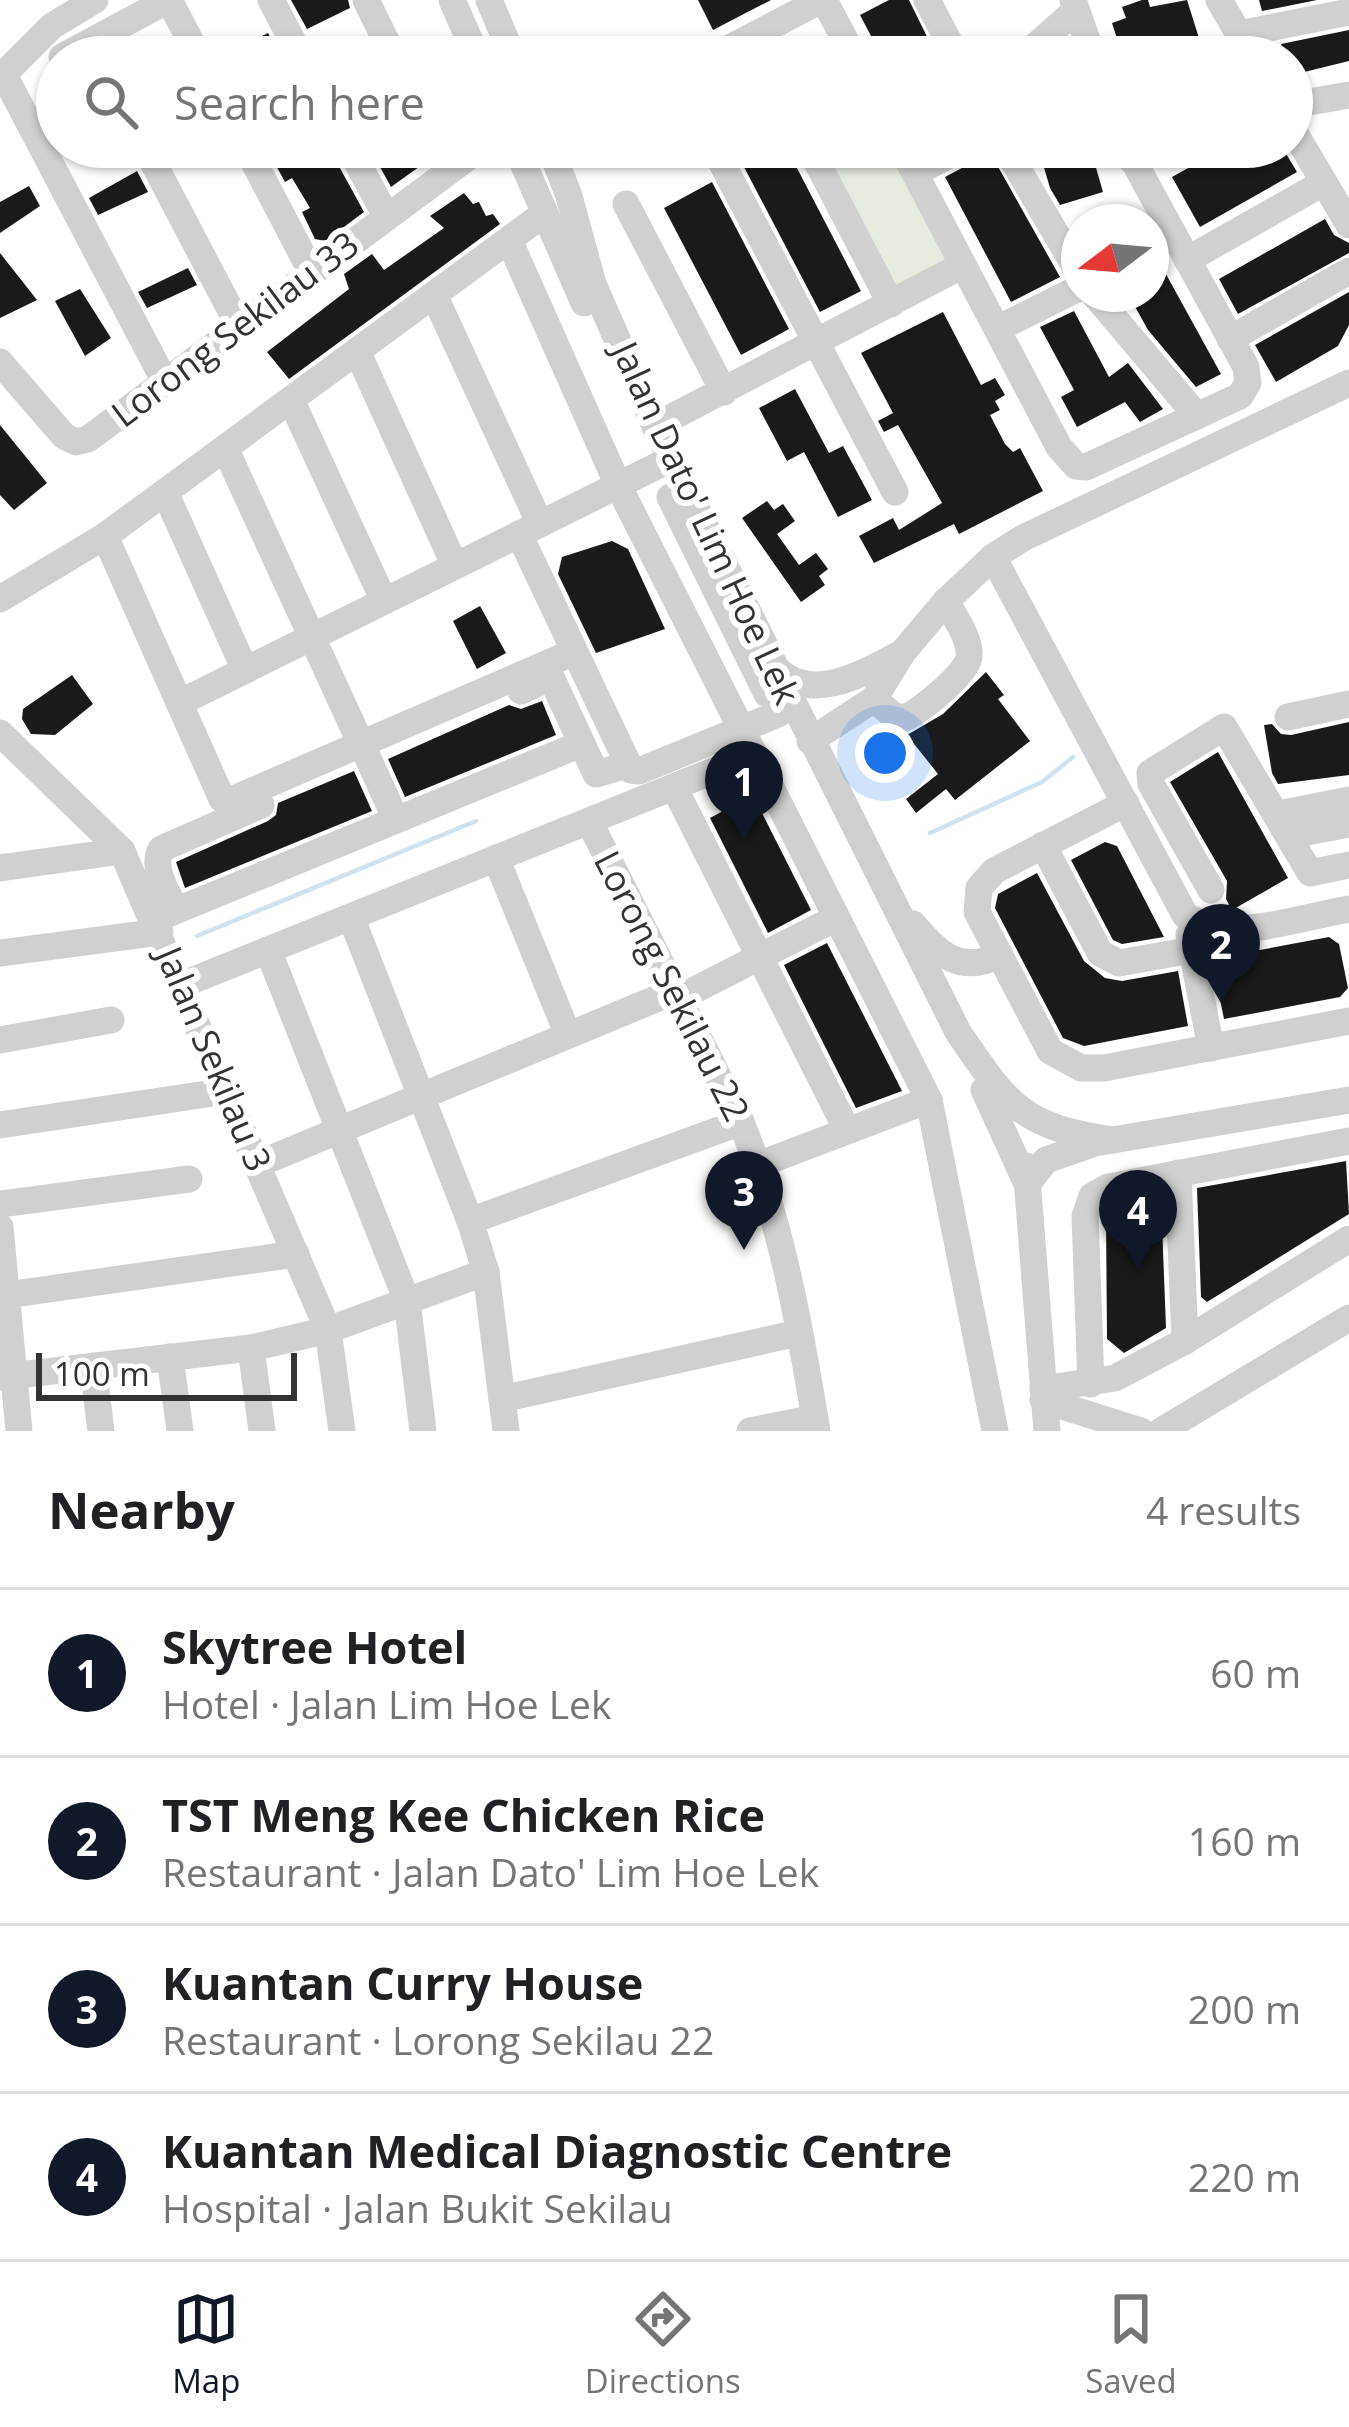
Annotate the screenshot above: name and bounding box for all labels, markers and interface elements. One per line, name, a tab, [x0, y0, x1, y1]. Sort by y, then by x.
search box	[36, 36, 1313, 168]
icon: search	[78, 69, 144, 135]
text: Search here	[174, 72, 425, 133]
north arrow	[1061, 204, 1169, 312]
street label: Lorong Sekilau 33	[101, 220, 368, 438]
street label: Jalan Dato' Lim Hoe Lek	[600, 331, 812, 712]
your location	[855, 723, 915, 783]
pin: 1	[705, 741, 783, 840]
street label: Lorong Sekilau 22	[583, 842, 762, 1129]
pin: 2	[1182, 904, 1260, 1003]
street label: Jalan Sekilau 3	[144, 936, 284, 1179]
pin: 3	[705, 1151, 783, 1250]
pin: 4	[1099, 1170, 1177, 1269]
scale bar	[36, 1347, 297, 1400]
text: 100 m	[54, 1351, 150, 1396]
text: Nearby	[48, 1474, 235, 1544]
text: 4 results	[1146, 1483, 1301, 1536]
text: Skytree Hotel	[162, 1616, 467, 1677]
text: 1	[76, 1646, 98, 1699]
text: 60 m	[1210, 1646, 1301, 1699]
text: Hotel · Jalan Lim Hoe Lek	[162, 1677, 612, 1730]
text: TST Meng Kee Chicken Rice	[162, 1784, 765, 1845]
text: 2	[76, 1814, 98, 1867]
text: 160 m	[1188, 1814, 1301, 1867]
text: Restaurant · Jalan Dato' Lim Hoe Lek	[162, 1845, 819, 1898]
text: Kuantan Curry House	[162, 1952, 643, 2013]
text: 3	[76, 1982, 98, 2035]
text: 200 m	[1188, 1982, 1301, 2035]
text: Restaurant · Lorong Sekilau 22	[162, 2013, 714, 2066]
text: Kuantan Medical Diagnostic Centre	[162, 2120, 952, 2181]
text: 4	[76, 2150, 98, 2203]
text: 220 m	[1188, 2150, 1301, 2203]
text: Hospital · Jalan Bukit Sekilau	[162, 2181, 673, 2234]
tab: Map	[172, 2286, 240, 2403]
tab: Directions	[585, 2286, 741, 2403]
tab: Saved	[1085, 2286, 1177, 2403]

